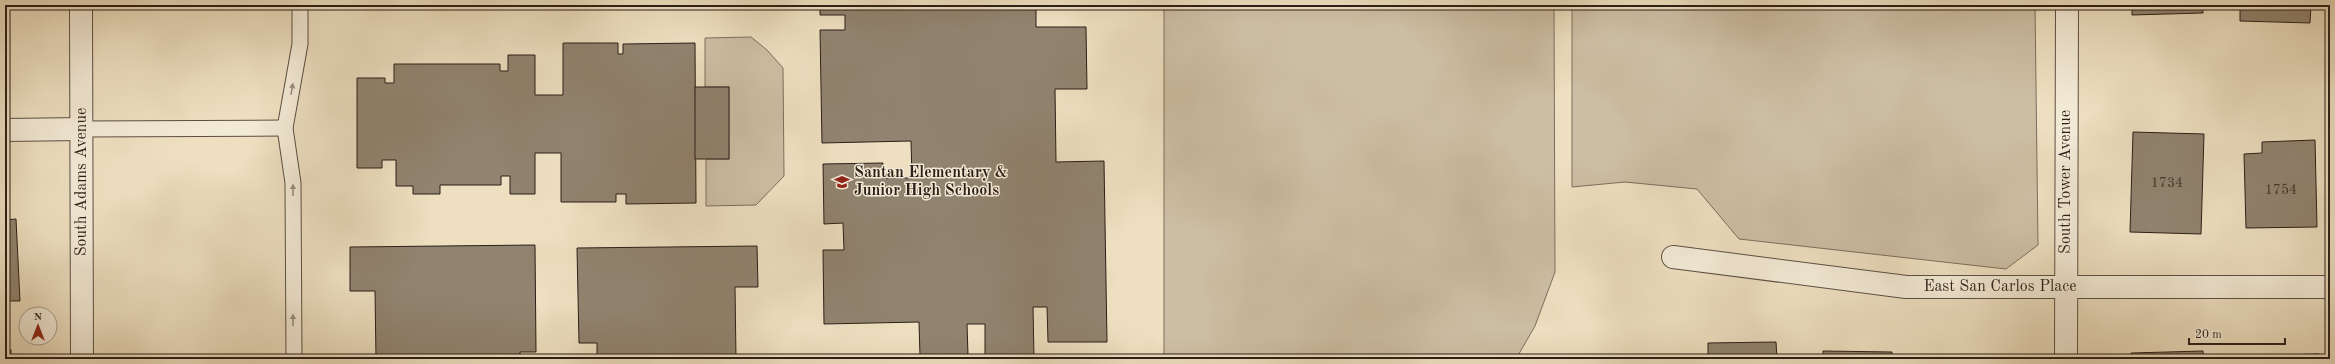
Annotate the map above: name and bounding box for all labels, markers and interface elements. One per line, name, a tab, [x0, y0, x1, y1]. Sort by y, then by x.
one-way arrow	[289, 83, 295, 96]
street label: South Adams Avenue	[74, 108, 90, 256]
street label: South Tower Avenue	[2058, 110, 2074, 254]
place label: Santan Elementary & Junior High Schools	[854, 165, 1007, 199]
school or university icon: Santan Elementary & Junior High Schools	[833, 173, 851, 191]
house number: 1734	[2151, 176, 2183, 190]
one-way arrow	[290, 183, 296, 196]
house number: 1754	[2265, 183, 2297, 197]
street label: East San Carlos Place	[1923, 279, 2077, 295]
north arrow	[18, 306, 58, 346]
text: N	[34, 312, 43, 323]
one-way arrow	[290, 313, 296, 326]
scale bar	[2189, 320, 2285, 346]
text: 20 m	[2195, 329, 2222, 341]

